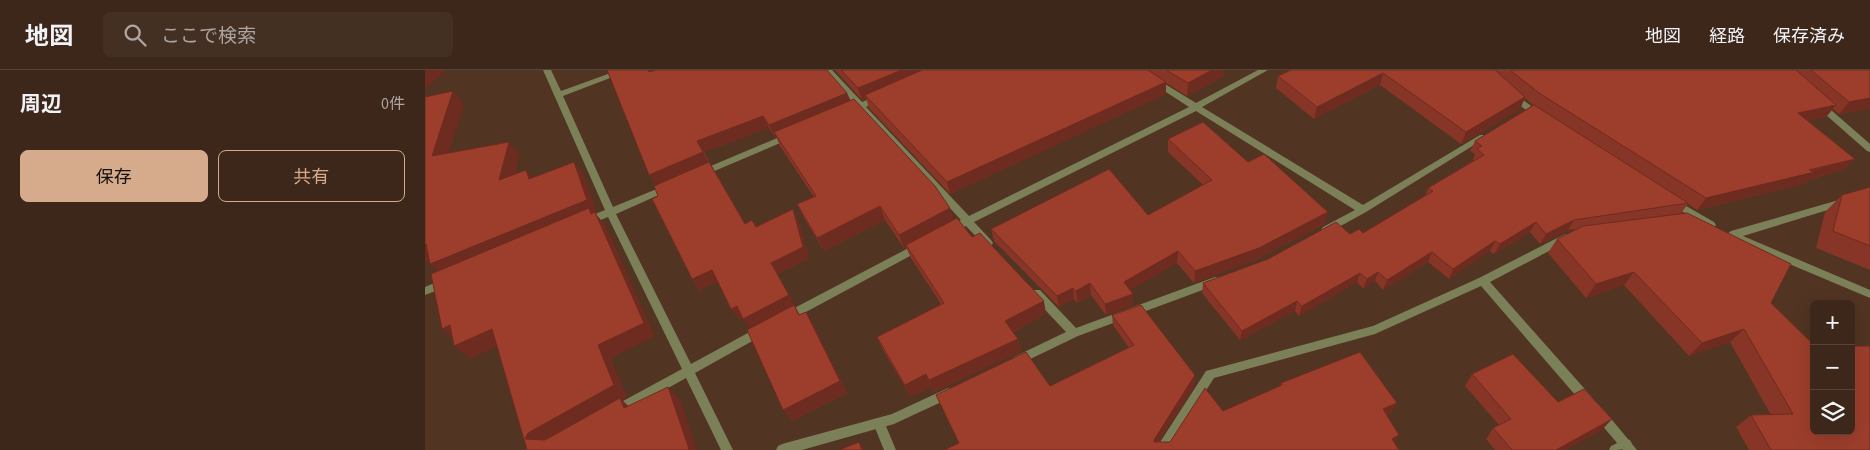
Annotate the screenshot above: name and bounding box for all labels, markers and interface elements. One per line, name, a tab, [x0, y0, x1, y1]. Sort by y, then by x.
search box	[103, 12, 453, 57]
text: 地図	[25, 19, 73, 54]
icon: search	[121, 21, 149, 49]
text: ここで検索	[161, 23, 256, 50]
text: 地図	[1645, 24, 1681, 49]
text: 経路	[1709, 24, 1745, 49]
text: 保存済み	[1773, 24, 1845, 49]
text: 周辺	[20, 89, 62, 119]
text: 0件	[381, 93, 405, 115]
button: 保存	[20, 150, 208, 202]
button: 共有	[218, 150, 405, 202]
map controls	[1810, 300, 1855, 435]
button: +	[1810, 300, 1855, 345]
button: −	[1810, 345, 1855, 390]
button: layers	[1810, 390, 1855, 435]

